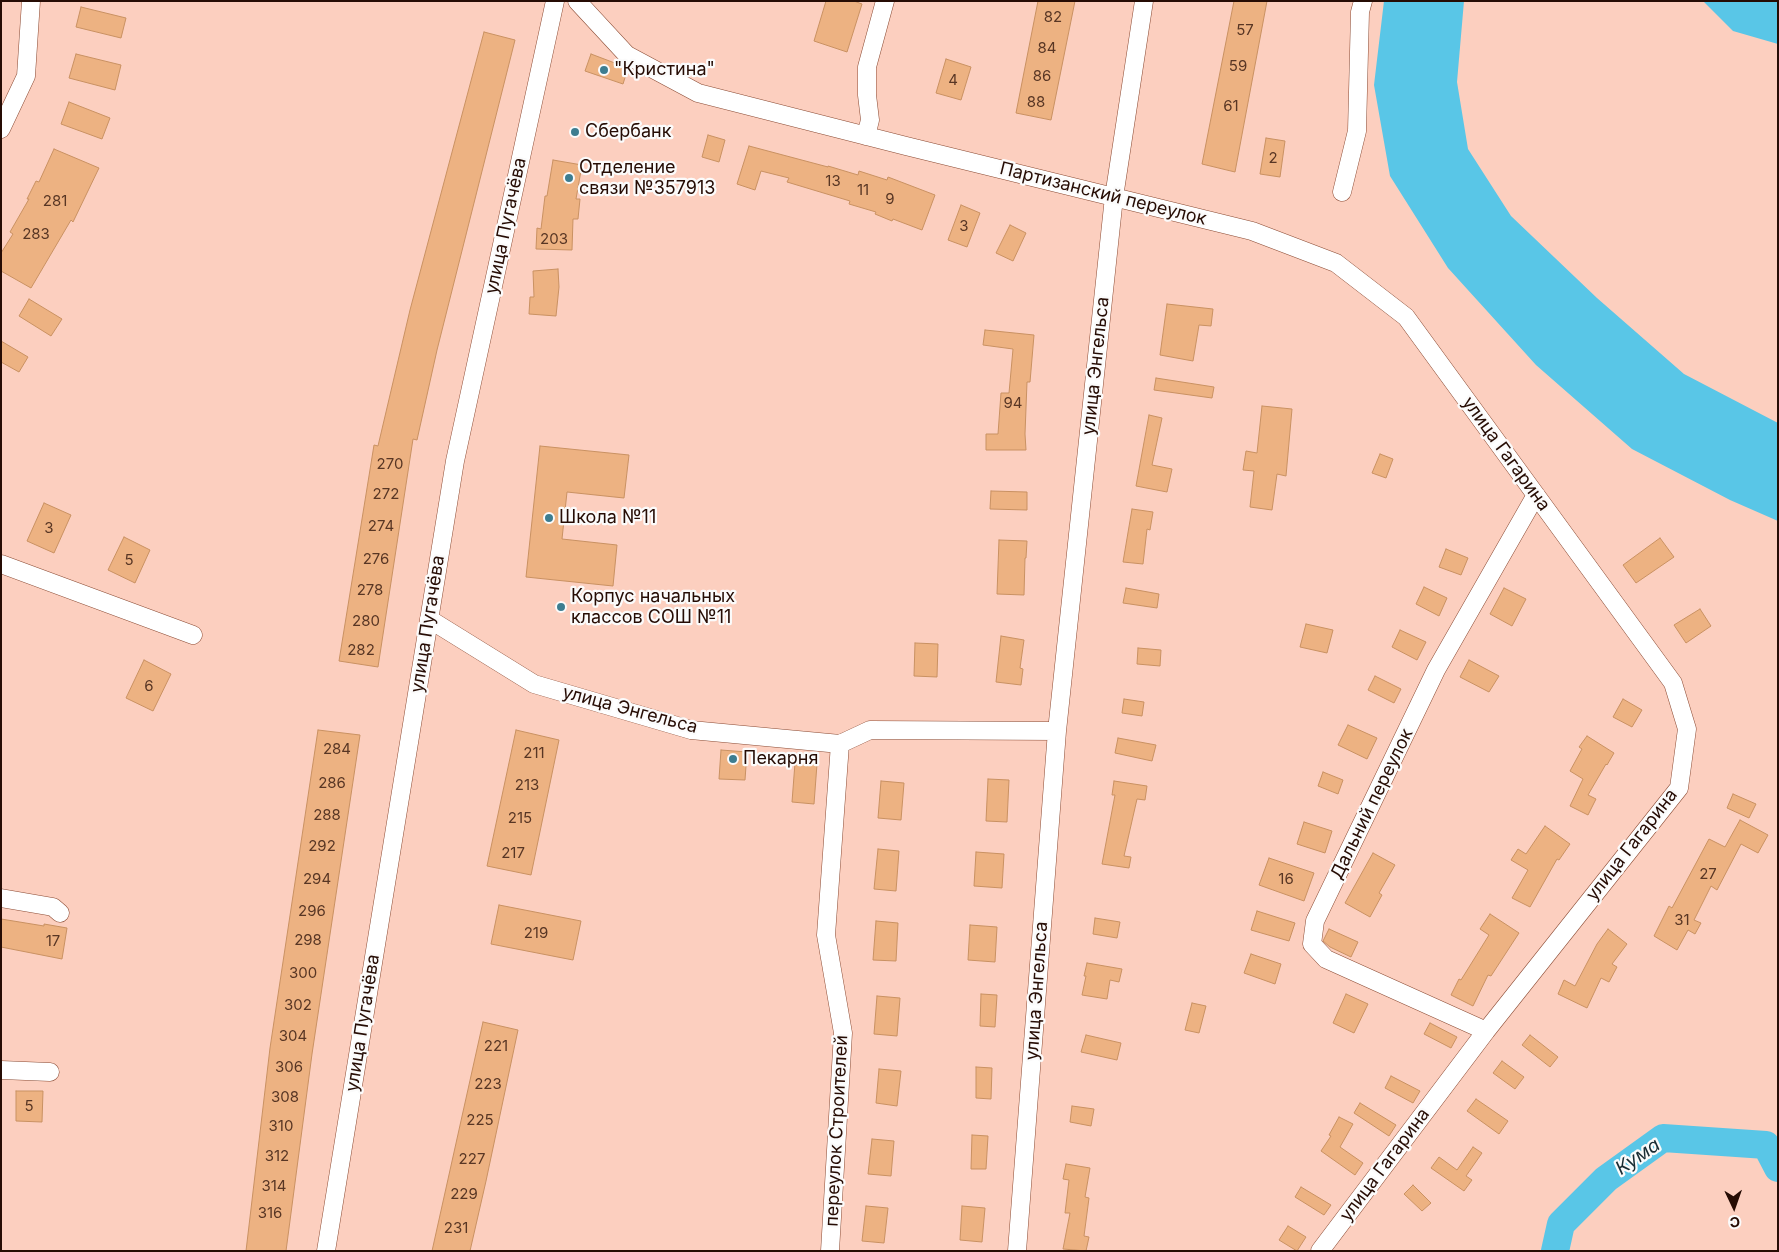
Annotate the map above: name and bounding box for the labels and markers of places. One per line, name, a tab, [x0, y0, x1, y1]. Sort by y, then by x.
place label: "Кристина"	[614, 59, 715, 81]
marker: "Кристина"	[598, 64, 610, 76]
place label: Сбербанк	[585, 121, 671, 143]
marker: Сбербанк	[569, 126, 581, 138]
place label: Отделение связи №357913	[579, 157, 715, 200]
marker: Отделение связи №357913	[563, 172, 575, 184]
place label: Школа №11	[559, 507, 656, 529]
marker: Школа №11	[543, 512, 555, 524]
place label: Корпус начальных классов СОШ №11	[571, 586, 735, 628]
marker: Корпус начальных классов СОШ №11	[555, 601, 567, 613]
place label: Пекарня	[743, 748, 818, 770]
marker: Пекарня	[727, 753, 739, 765]

